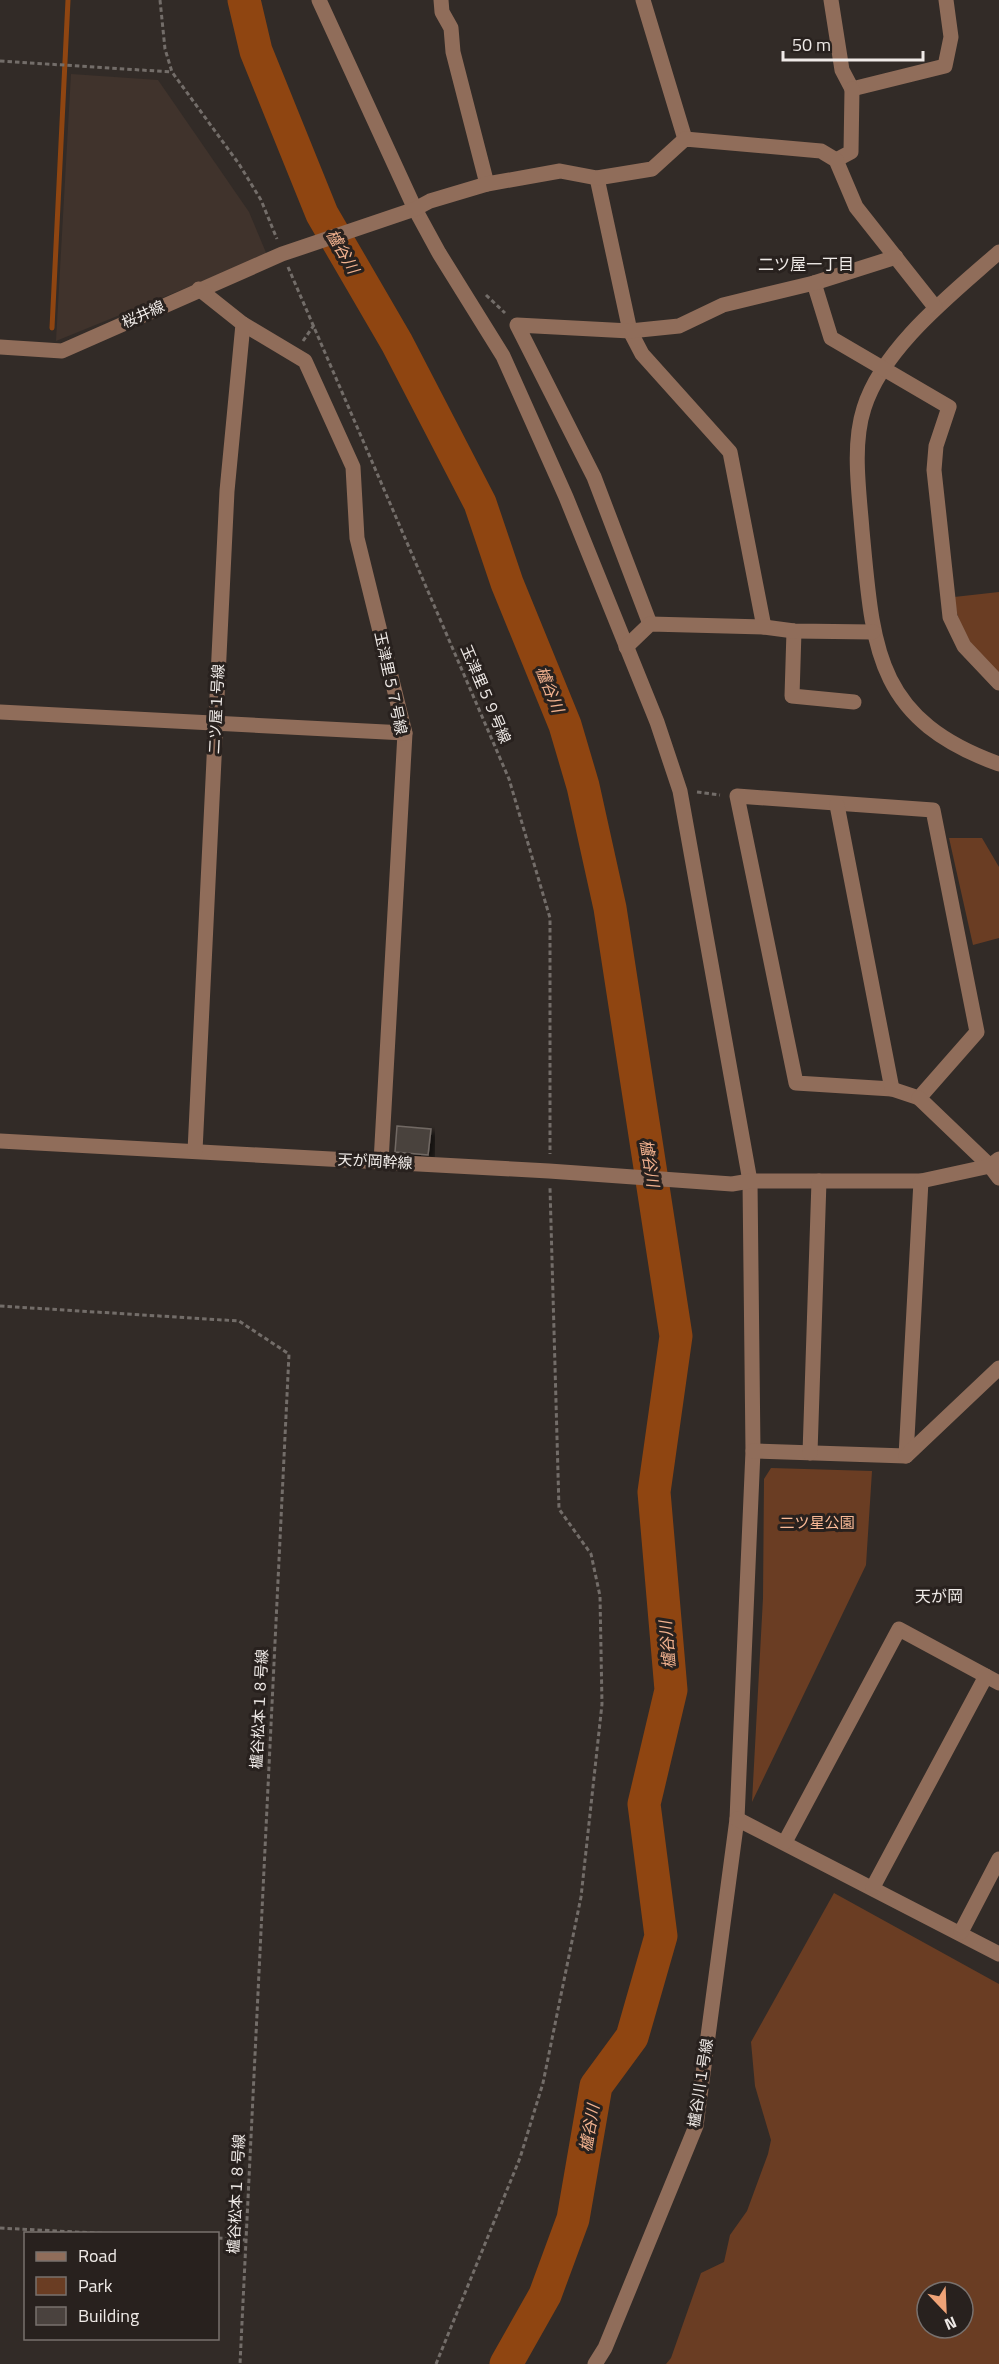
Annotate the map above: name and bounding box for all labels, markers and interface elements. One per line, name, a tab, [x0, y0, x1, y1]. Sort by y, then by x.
scale bar	[783, 24, 922, 62]
text: 50 m	[792, 31, 831, 58]
water label: 櫨谷川	[321, 224, 366, 280]
district label: 二ツ屋一丁目	[758, 252, 854, 276]
street label: 桜井線	[118, 294, 168, 334]
street label: 玉津里５７号線	[369, 629, 413, 737]
street label: 玉津里５９号線	[455, 641, 517, 747]
water label: 櫨谷川	[530, 662, 571, 718]
street label: 二ツ屋１号線	[202, 663, 230, 755]
water label: 櫨谷川	[634, 1137, 666, 1191]
street label: 天が岡幹線	[337, 1148, 413, 1174]
park label: 二ツ星公園	[779, 1511, 855, 1534]
district label: 天が岡	[915, 1584, 963, 1608]
water label: 櫨谷川	[653, 1618, 681, 1670]
street label: 櫨谷松本１８号線	[244, 1648, 274, 1770]
street label: 櫨谷川１号線	[682, 2037, 718, 2129]
water label: 櫨谷川	[573, 2100, 605, 2154]
street label: 櫨谷松本１８号線	[221, 2133, 251, 2255]
legend	[24, 2232, 219, 2340]
text: Road	[78, 2242, 117, 2269]
text: Park	[78, 2272, 113, 2299]
north arrow	[915, 2280, 975, 2340]
text: Building	[78, 2302, 139, 2329]
text: N	[941, 2311, 961, 2337]

